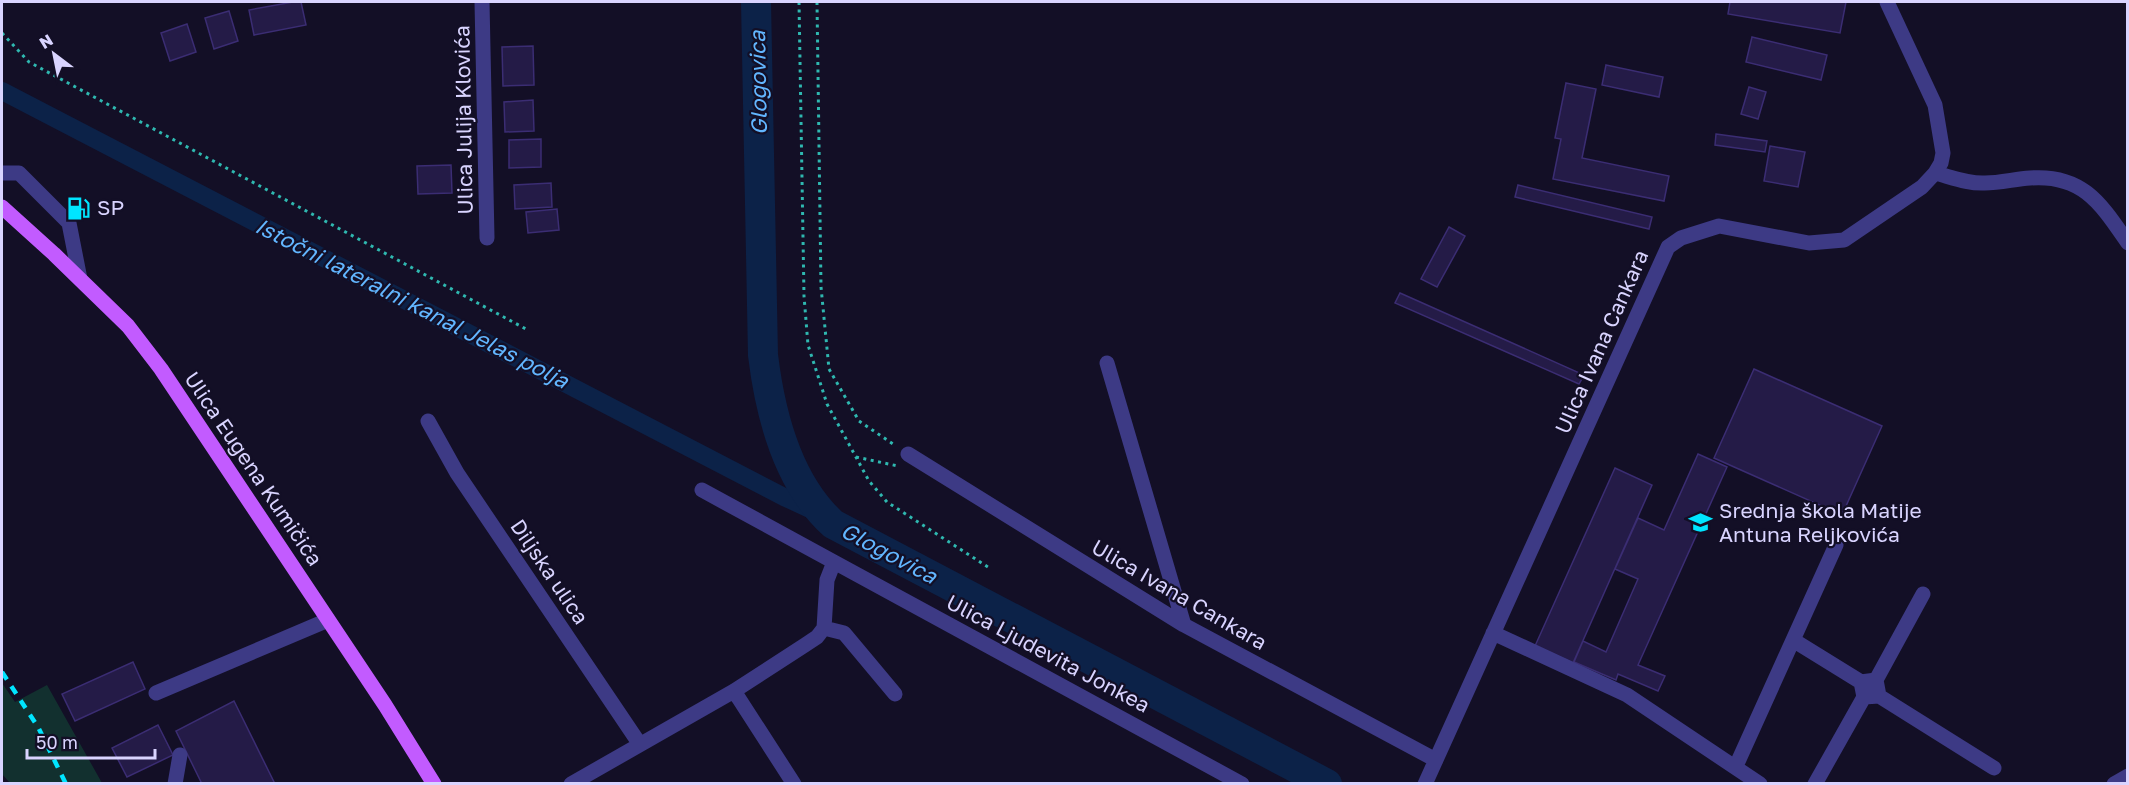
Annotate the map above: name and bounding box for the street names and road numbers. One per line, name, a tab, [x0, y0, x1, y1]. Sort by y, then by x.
street label: Ulica Julija Klovića	[448, 25, 478, 215]
street label: Ulica Ivana Cankara	[1549, 246, 1653, 437]
street label: Ulica Eugena Kumičića	[179, 367, 328, 570]
street label: Diljska ulica	[505, 514, 594, 629]
street label: Ulica Ivana Cankara	[1087, 533, 1272, 655]
street label: Ulica Ljudevita Jonkea	[942, 588, 1155, 718]

